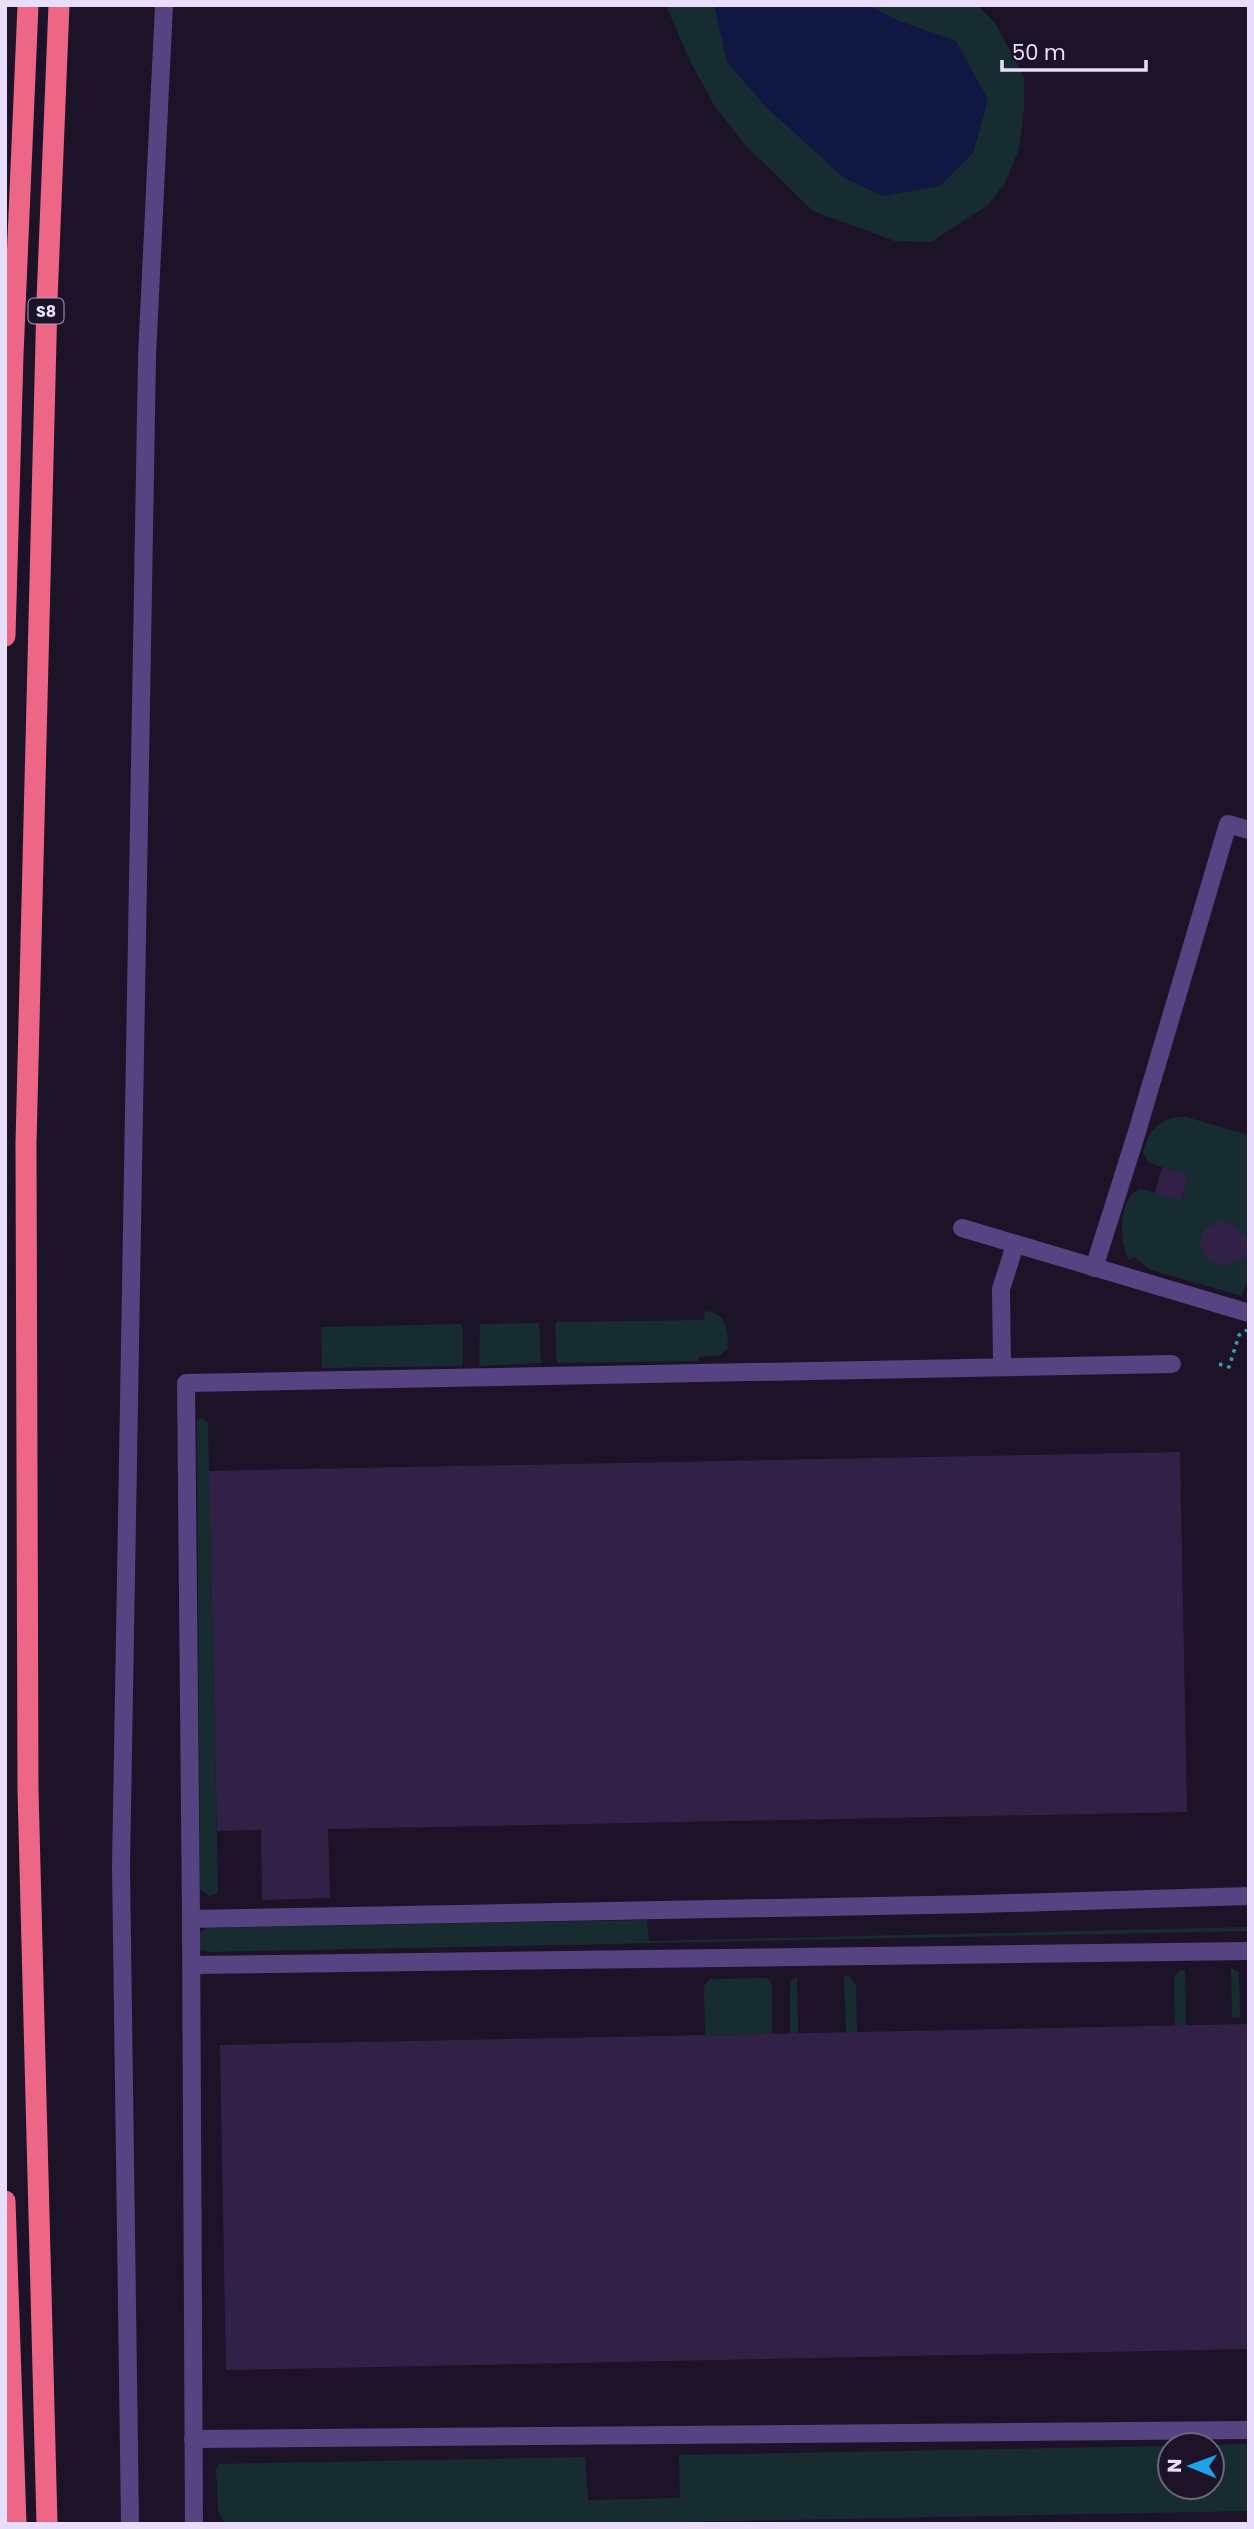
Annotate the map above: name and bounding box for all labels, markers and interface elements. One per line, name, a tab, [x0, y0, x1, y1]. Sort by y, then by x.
scale bar	[1002, 28, 1146, 72]
text: 50 m	[1012, 38, 1066, 67]
road number: S8	[28, 298, 64, 324]
north arrow	[1156, 2431, 1226, 2501]
text: N	[1161, 2458, 1188, 2473]

